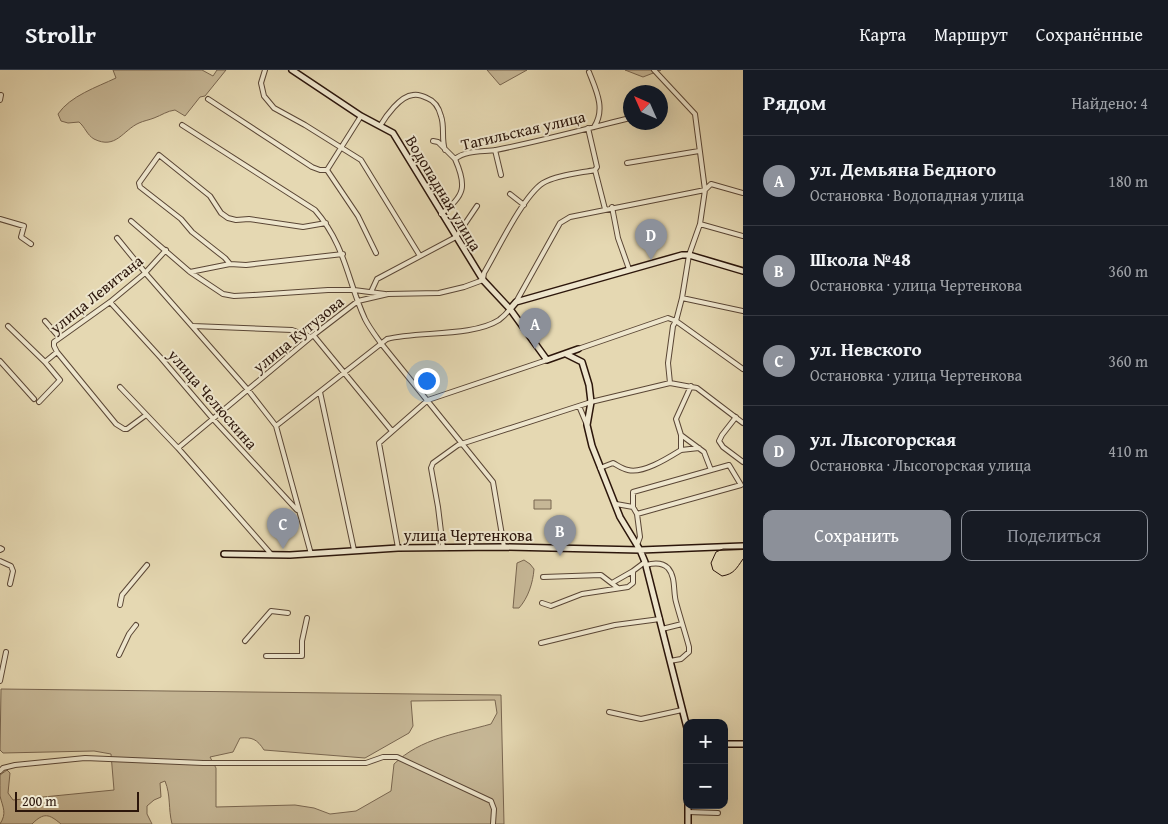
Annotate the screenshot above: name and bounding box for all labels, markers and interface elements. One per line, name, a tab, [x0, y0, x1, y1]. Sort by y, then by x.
text: Strollr	[25, 17, 96, 52]
text: Карта	[860, 21, 906, 48]
text: Маршрут	[934, 21, 1008, 48]
text: Сохранённые	[1036, 21, 1143, 48]
north arrow	[623, 85, 668, 130]
text: Рядом	[763, 87, 826, 118]
text: Найдено: 4	[1071, 91, 1148, 115]
street label: Тагильская улица	[458, 104, 588, 156]
street label: Водопадная улица	[400, 131, 488, 256]
text: ул. Демьяна Бедного	[810, 155, 996, 183]
text: A	[774, 169, 784, 193]
text: 180 m	[1108, 169, 1148, 193]
text: Остановка · Водопадная улица	[810, 183, 1024, 207]
pin: D	[635, 219, 667, 260]
text: Школа №48	[810, 245, 911, 273]
street label: улица Левитана	[43, 249, 148, 340]
text: B	[774, 259, 784, 283]
text: 360 m	[1108, 259, 1148, 283]
text: Остановка · улица Чертенкова	[810, 273, 1022, 297]
street label: улица Кутузова	[247, 289, 349, 379]
pin: A	[519, 308, 551, 349]
text: ул. Невского	[810, 335, 922, 363]
street label: улица Челюскина	[162, 343, 264, 455]
text: C	[774, 349, 784, 373]
text: 360 m	[1108, 349, 1148, 373]
text: Остановка · улица Чертенкова	[810, 363, 1022, 387]
your location	[414, 368, 440, 394]
text: ул. Лысогорская	[810, 425, 956, 453]
text: D	[774, 439, 784, 463]
text: 410 m	[1108, 439, 1148, 463]
text: Остановка · Лысогорская улица	[810, 453, 1031, 477]
pin: C	[267, 508, 299, 549]
button: Сохранить	[763, 510, 951, 561]
button: Поделиться	[961, 510, 1148, 561]
pin: B	[544, 515, 576, 556]
street label: улица Чертенкова	[402, 523, 533, 547]
map controls	[683, 719, 728, 809]
button: +	[683, 719, 728, 764]
button: −	[683, 764, 728, 809]
scale bar	[15, 789, 139, 812]
text: 200 m	[22, 791, 57, 811]

